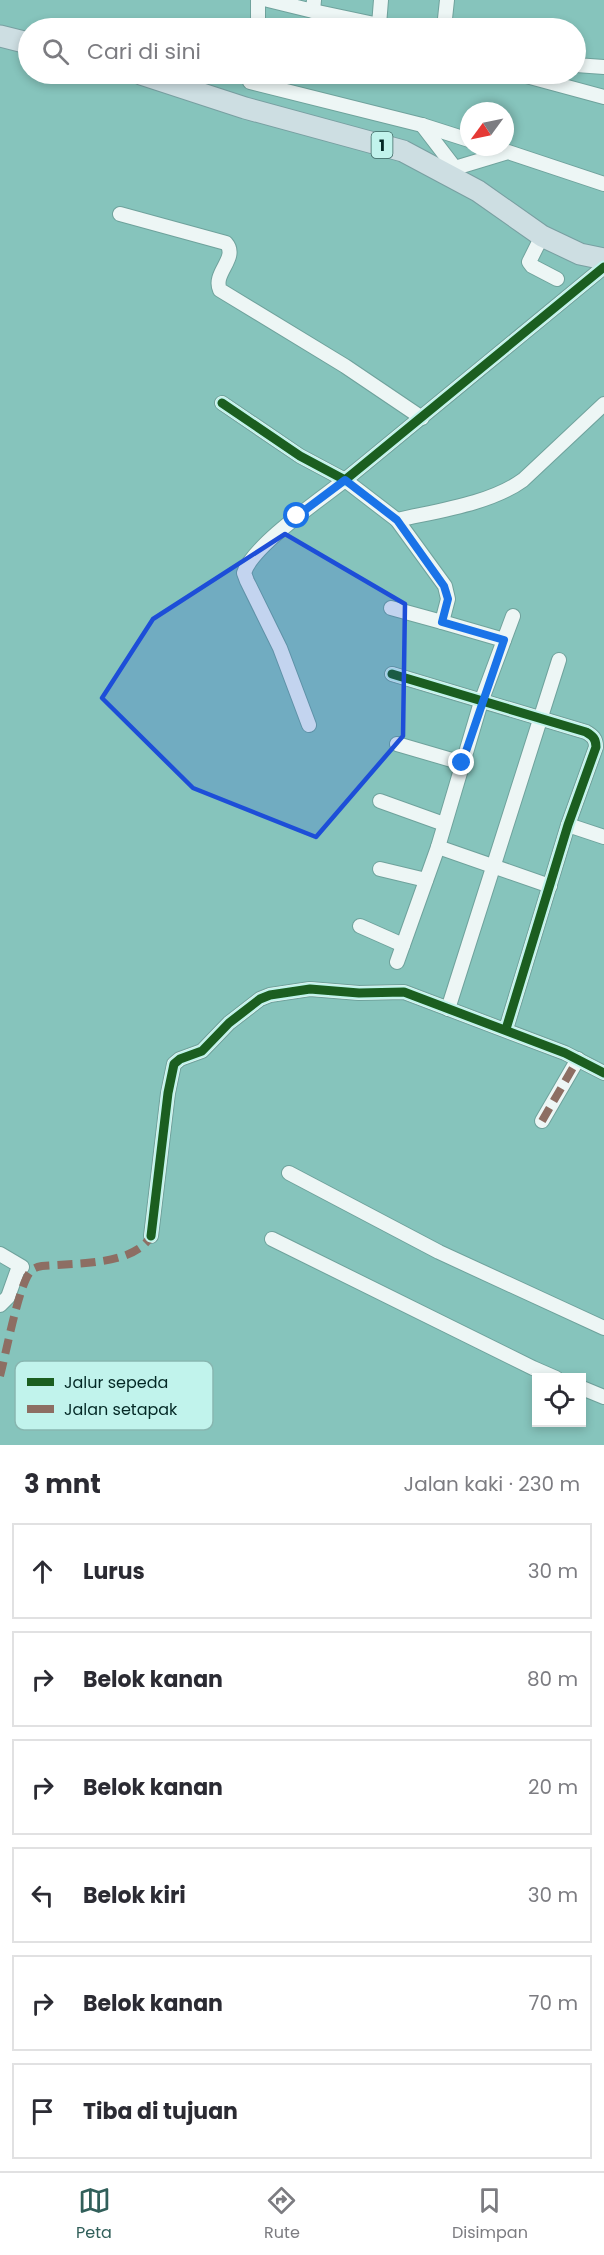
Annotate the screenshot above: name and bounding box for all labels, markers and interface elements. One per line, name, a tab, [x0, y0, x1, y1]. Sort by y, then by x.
search box	[18, 18, 586, 84]
icon: search	[39, 35, 72, 68]
text: Cari di sini	[87, 36, 201, 67]
north arrow	[460, 102, 514, 156]
road number: 1	[372, 132, 392, 158]
route start	[283, 502, 309, 528]
route end	[448, 749, 474, 775]
legend	[15, 1361, 213, 1430]
text: Jalur sepeda	[64, 1371, 168, 1394]
map controls	[532, 1373, 586, 1427]
button: locate	[532, 1373, 586, 1427]
text: Jalan setapak	[64, 1398, 178, 1421]
text: 3 mnt	[24, 1466, 101, 1502]
text: Jalan kaki · 230 m	[404, 1470, 580, 1498]
icon: ahead	[26, 1555, 59, 1588]
text: Lurus	[83, 1556, 145, 1587]
text: 30 m	[528, 1557, 578, 1585]
icon: right	[26, 1663, 59, 1696]
text: Belok kanan	[83, 1664, 223, 1695]
text: 80 m	[527, 1665, 578, 1693]
icon: right	[26, 1771, 59, 1804]
text: Belok kanan	[83, 1772, 223, 1803]
text: 20 m	[528, 1773, 578, 1801]
icon: left	[26, 1879, 59, 1912]
text: Belok kiri	[83, 1880, 186, 1911]
text: 30 m	[528, 1881, 578, 1909]
icon: right	[26, 1987, 59, 2020]
text: Belok kanan	[83, 1988, 223, 2019]
text: 70 m	[529, 1989, 578, 2017]
icon: arrive	[26, 2095, 59, 2128]
text: Tiba di tujuan	[83, 2096, 238, 2127]
tab: Peta	[76, 2184, 112, 2245]
tab: Rute	[264, 2184, 300, 2245]
tab: Disimpan	[452, 2184, 528, 2245]

